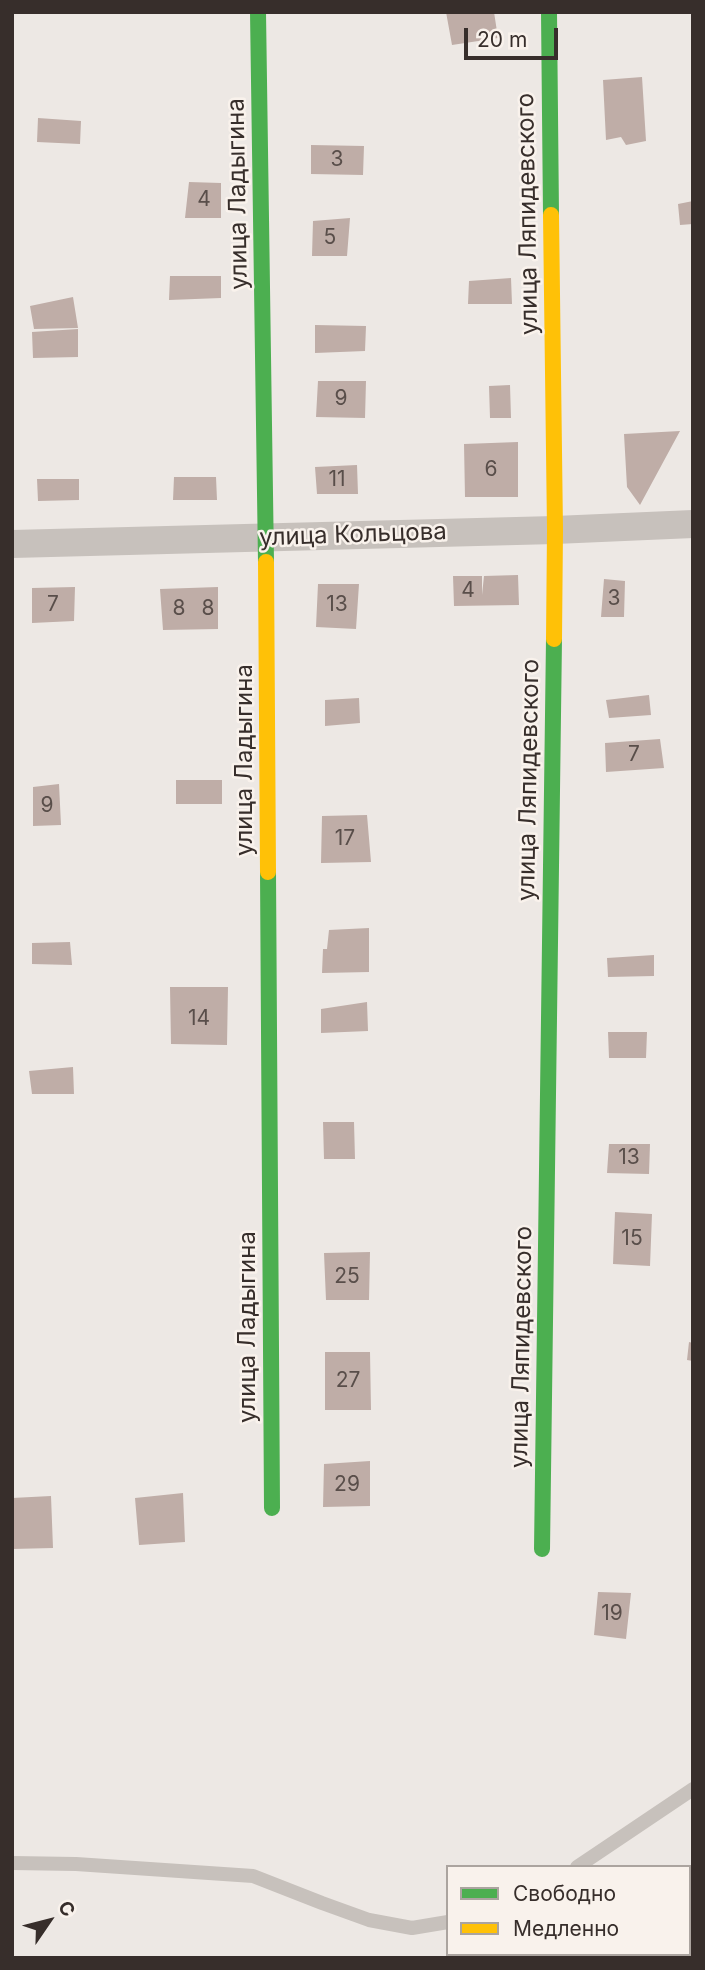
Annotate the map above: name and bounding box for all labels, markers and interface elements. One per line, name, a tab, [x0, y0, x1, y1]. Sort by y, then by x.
scale bar	[467, 14, 562, 58]
text: 20 m	[477, 27, 527, 52]
street label: улица Ляпидевского	[511, 93, 545, 335]
street label: улица Ладыгина	[222, 98, 254, 290]
house number: 3	[331, 147, 343, 173]
house number: 4	[197, 187, 211, 213]
house number: 5	[324, 225, 336, 251]
house number: 9	[334, 386, 348, 412]
house number: 6	[484, 457, 498, 483]
house number: 11	[328, 467, 346, 493]
street label: улица Кольцова	[259, 517, 447, 553]
house number: 4	[461, 578, 475, 604]
house number: 3	[608, 586, 620, 612]
house number: 7	[47, 592, 59, 618]
house number: 13	[326, 592, 348, 618]
house number: 8	[173, 596, 185, 622]
house number: 8	[202, 596, 214, 622]
street label: улица Ляпидевского	[512, 659, 546, 901]
street label: улица Ладыгина	[231, 664, 259, 856]
house number: 7	[628, 742, 640, 768]
house number: 9	[40, 793, 54, 819]
house number: 17	[335, 826, 355, 852]
house number: 14	[188, 1006, 210, 1032]
house number: 13	[618, 1145, 640, 1171]
street label: улица Ляпидевского	[505, 1226, 539, 1468]
house number: 15	[621, 1226, 643, 1252]
street label: улица Ладыгина	[234, 1231, 262, 1423]
house number: 25	[334, 1264, 360, 1290]
house number: 27	[336, 1368, 360, 1394]
house number: 29	[334, 1472, 360, 1498]
house number: 19	[601, 1601, 623, 1627]
legend	[446, 1865, 691, 1956]
text: Свободно	[513, 1881, 616, 1906]
north arrow	[14, 1886, 84, 1956]
text: С	[53, 1896, 80, 1921]
text: Медленно	[513, 1916, 619, 1941]

